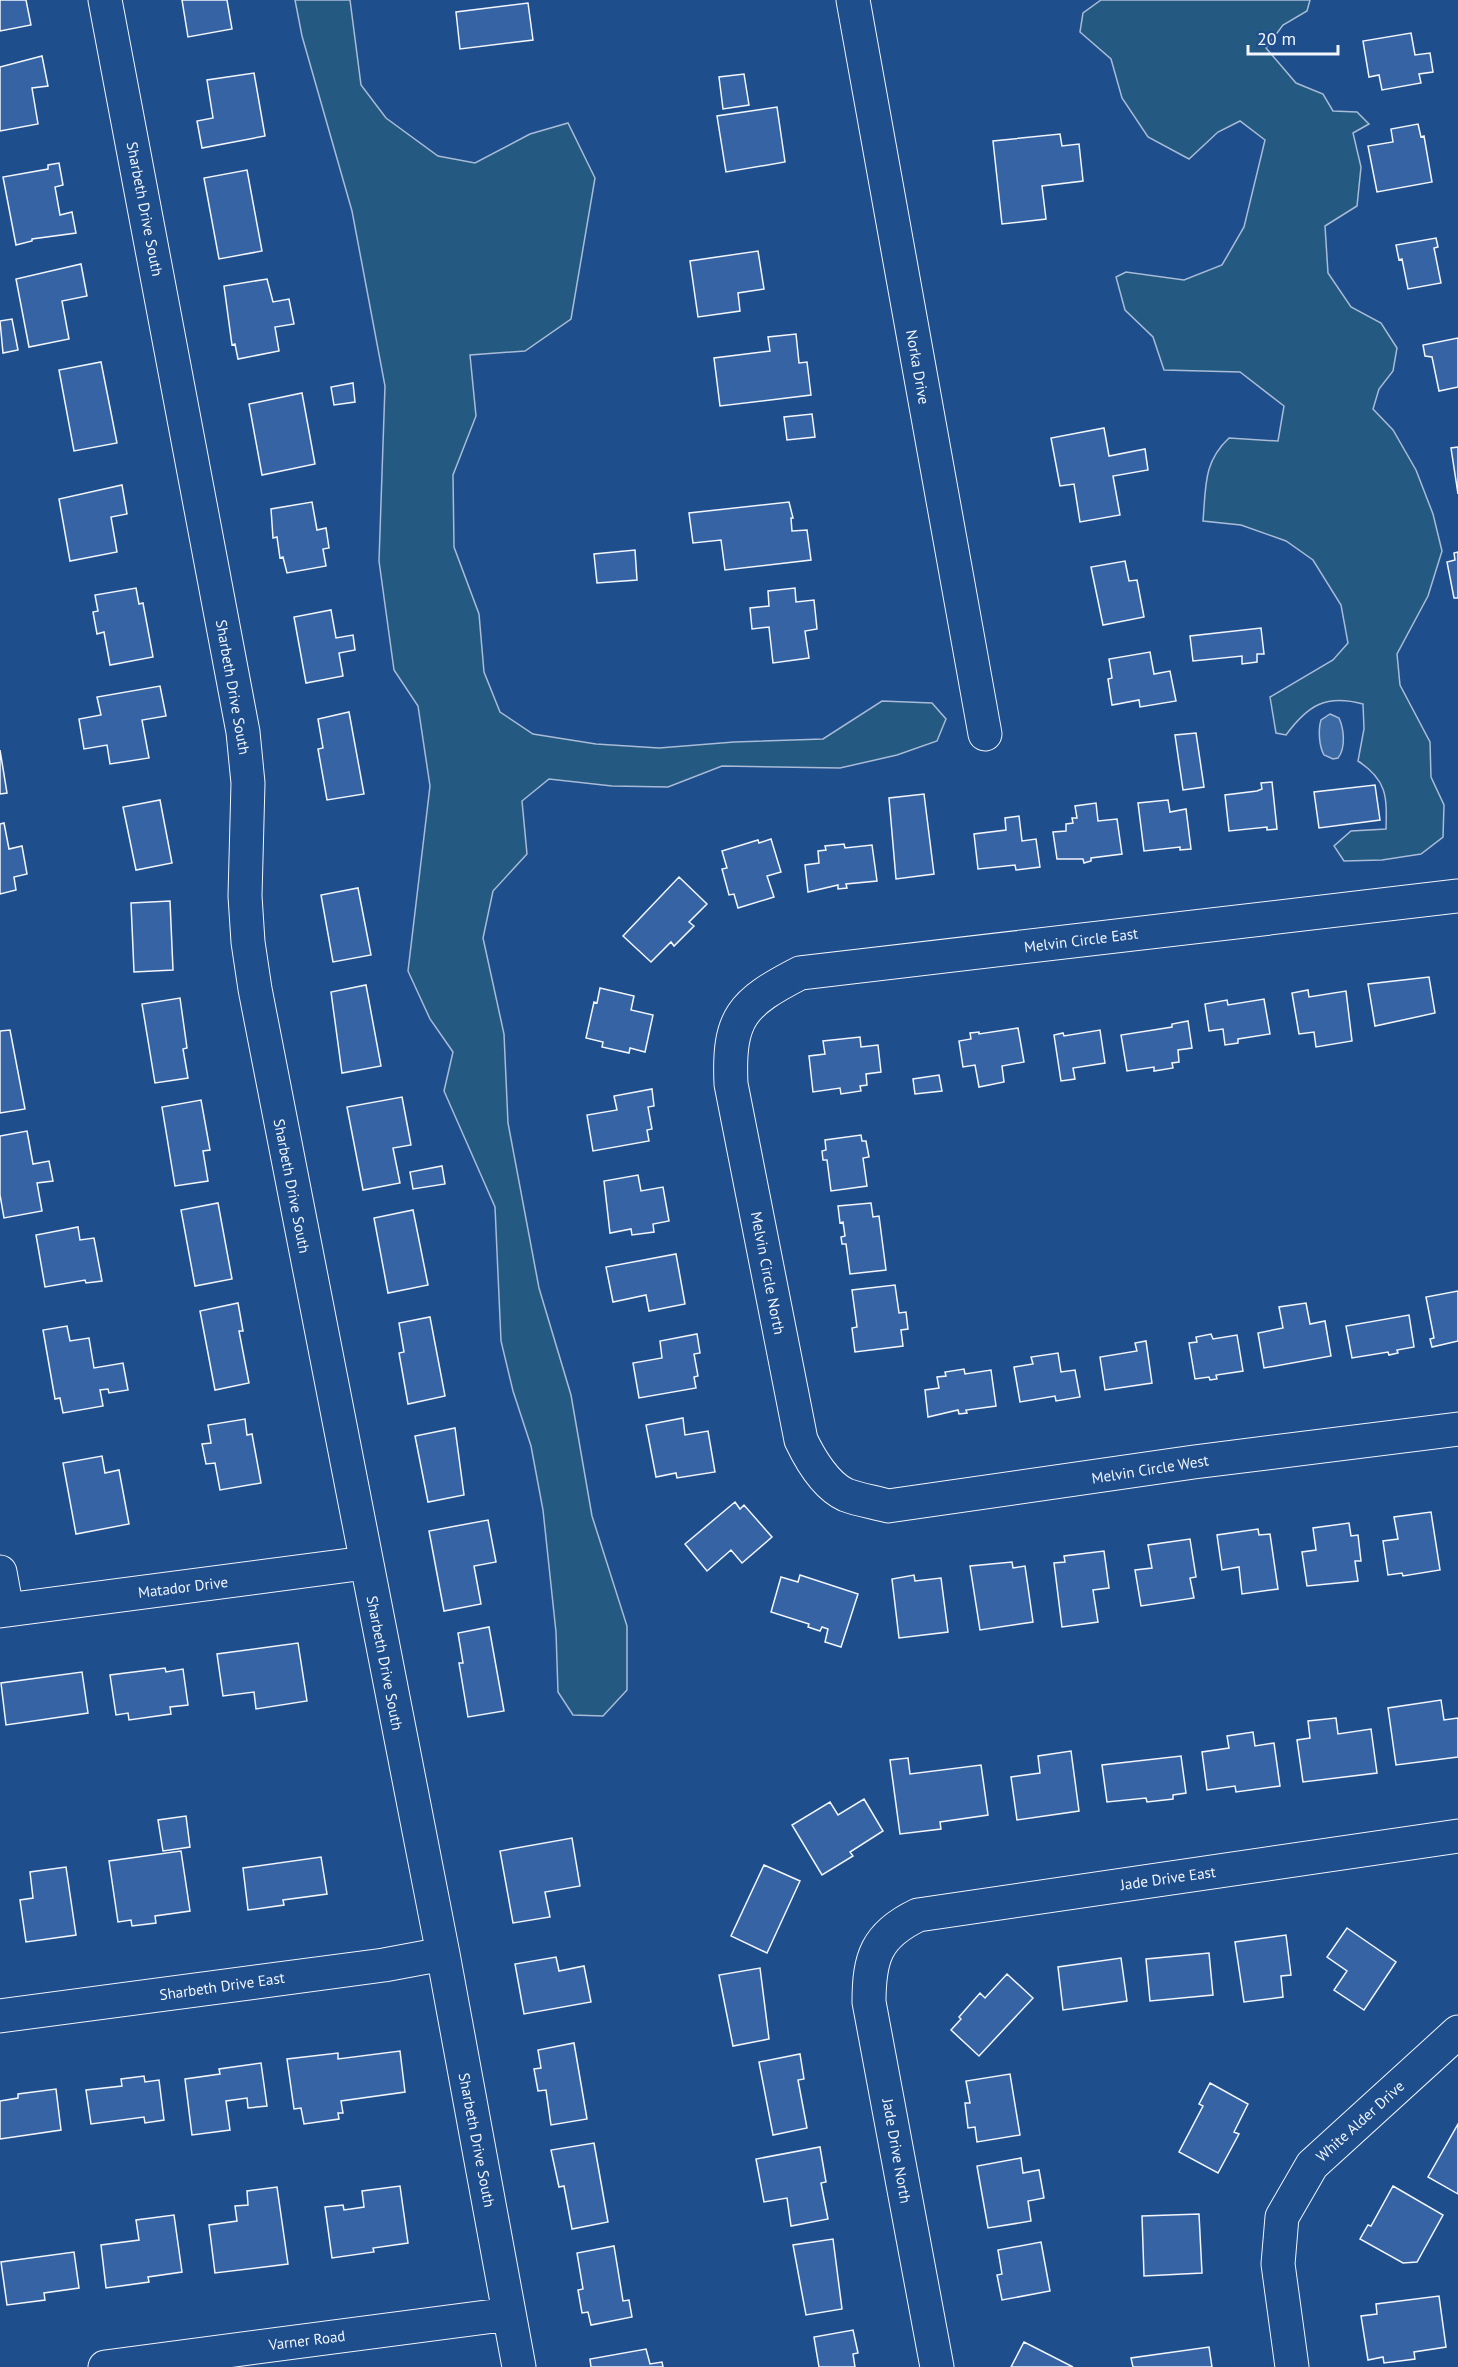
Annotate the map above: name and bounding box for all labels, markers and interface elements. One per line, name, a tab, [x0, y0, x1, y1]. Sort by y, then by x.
scale bar	[1248, 18, 1338, 56]
text: 20 m	[1257, 27, 1296, 50]
street label: Sharbeth Drive South	[123, 140, 167, 278]
street label: Norka Drive	[902, 328, 934, 406]
street label: Sharbeth Drive South	[212, 618, 254, 756]
street label: Melvin Circle East	[1023, 924, 1139, 956]
street label: Sharbeth Drive South	[270, 1117, 314, 1255]
street label: Melvin Circle North	[747, 1210, 789, 1336]
street label: Melvin Circle West	[1090, 1450, 1210, 1488]
street label: Matador Drive	[137, 1572, 229, 1602]
street label: Sharbeth Drive South	[363, 1594, 407, 1732]
street label: Jade Drive East	[1118, 1862, 1217, 1894]
street label: Sharbeth Drive East	[158, 1968, 286, 2004]
street label: Sharbeth Drive South	[455, 2071, 499, 2209]
street label: White Alder Drive	[1312, 2076, 1408, 2166]
street label: Jade Drive North	[878, 2096, 916, 2205]
street label: Varner Road	[267, 2326, 346, 2354]

